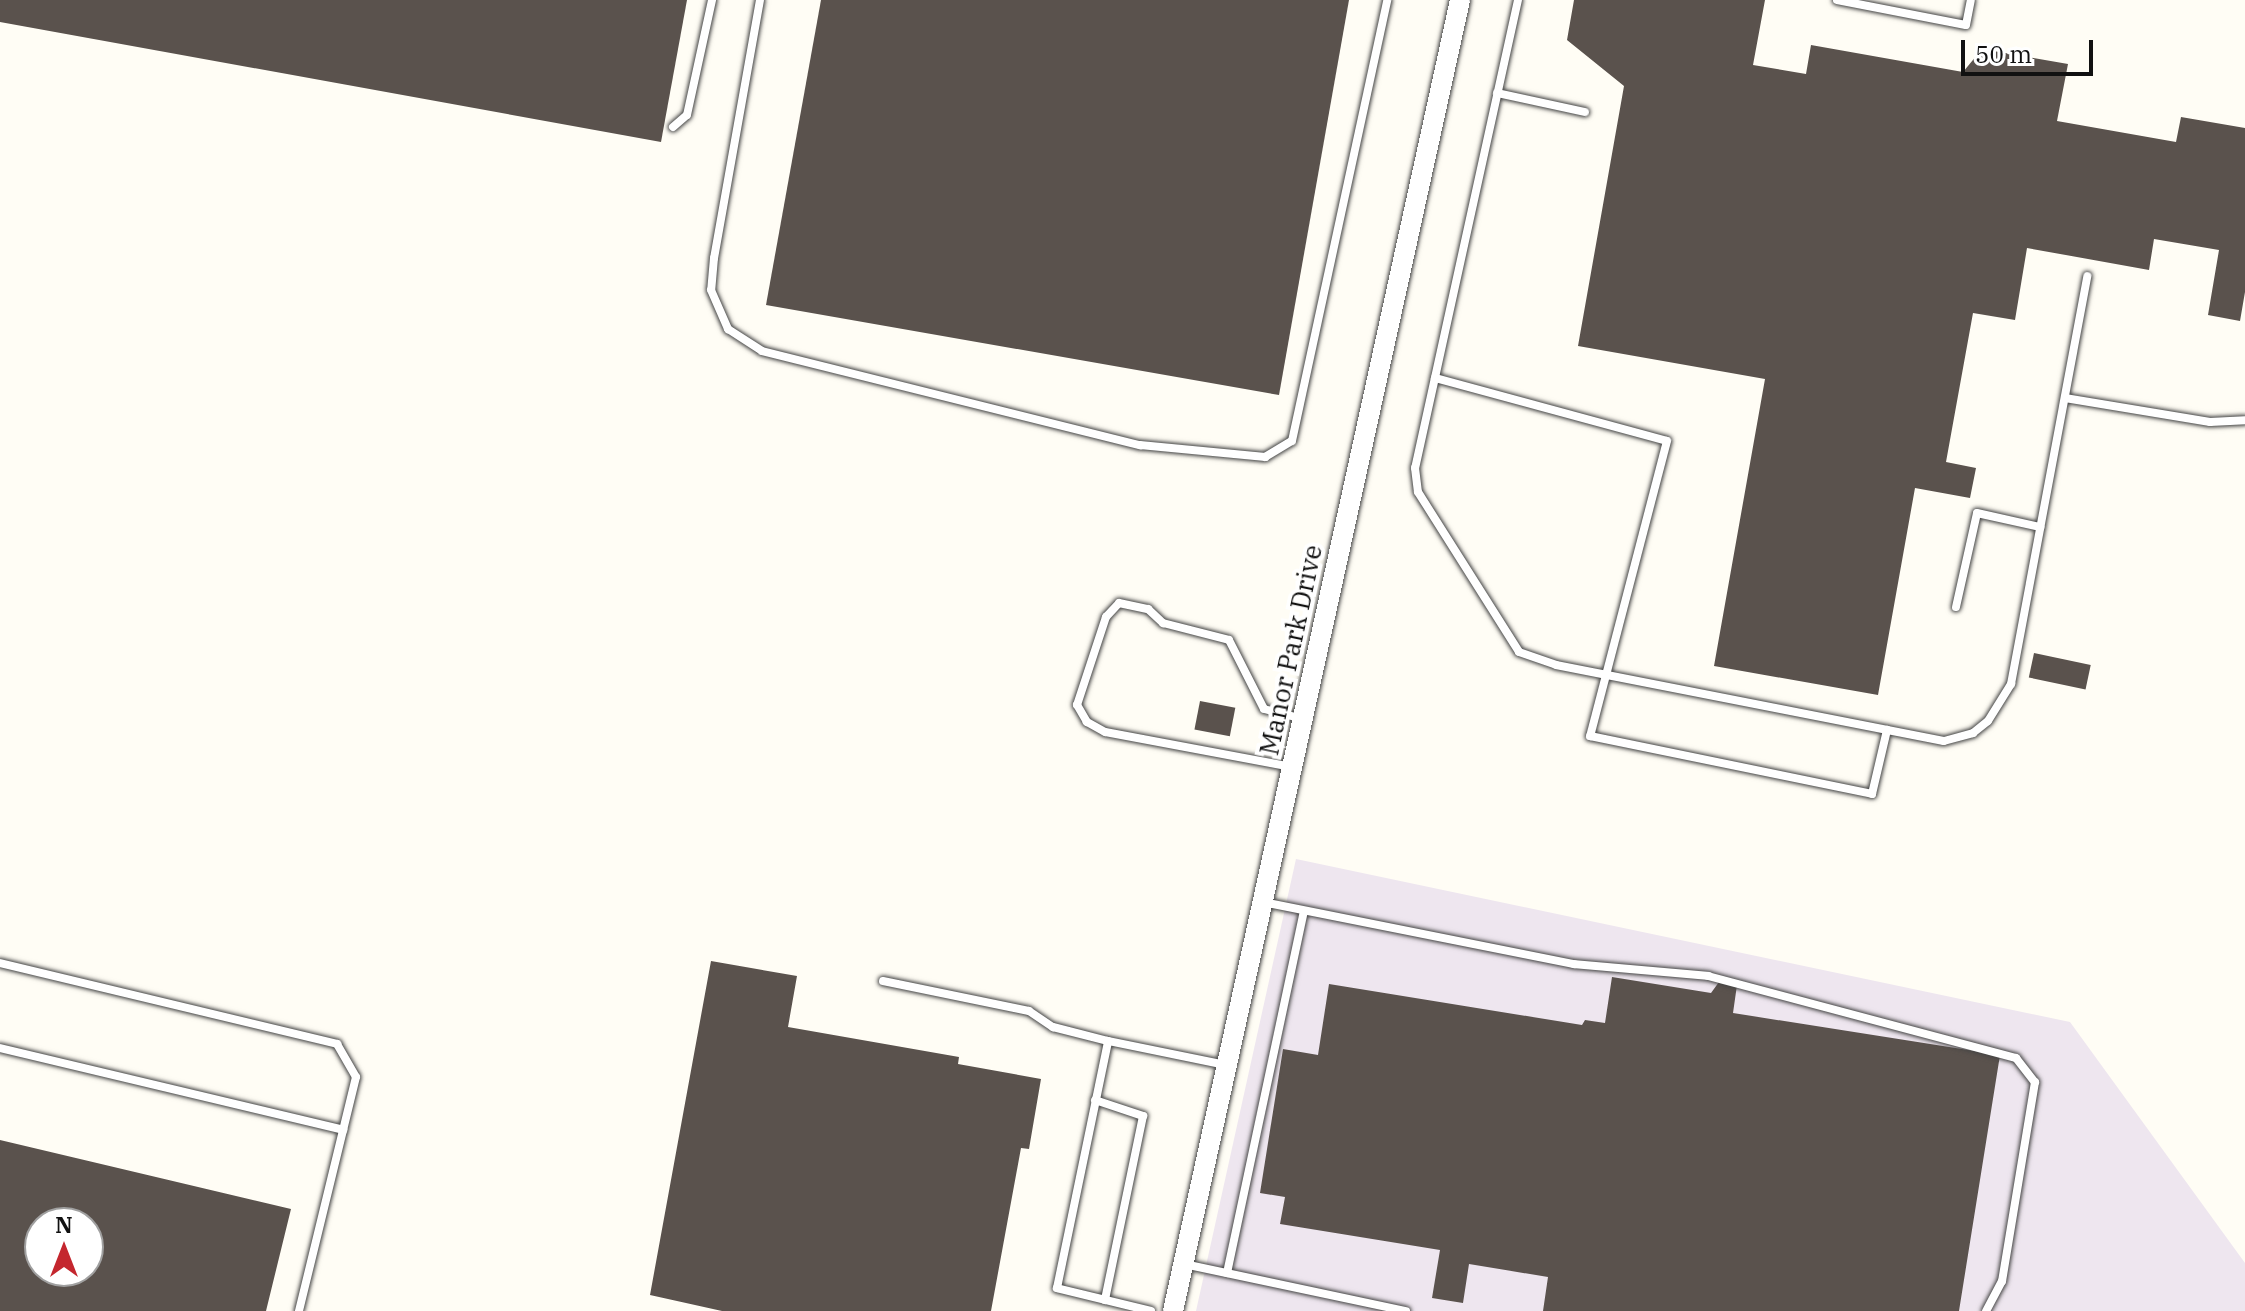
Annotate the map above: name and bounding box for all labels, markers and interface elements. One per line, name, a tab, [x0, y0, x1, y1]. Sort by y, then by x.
scale bar	[1965, 24, 2097, 74]
text: 50 m	[1975, 38, 2032, 70]
street label: Manor Park Drive	[1253, 542, 1329, 758]
north arrow	[24, 1207, 104, 1287]
text: N	[55, 1210, 73, 1239]

